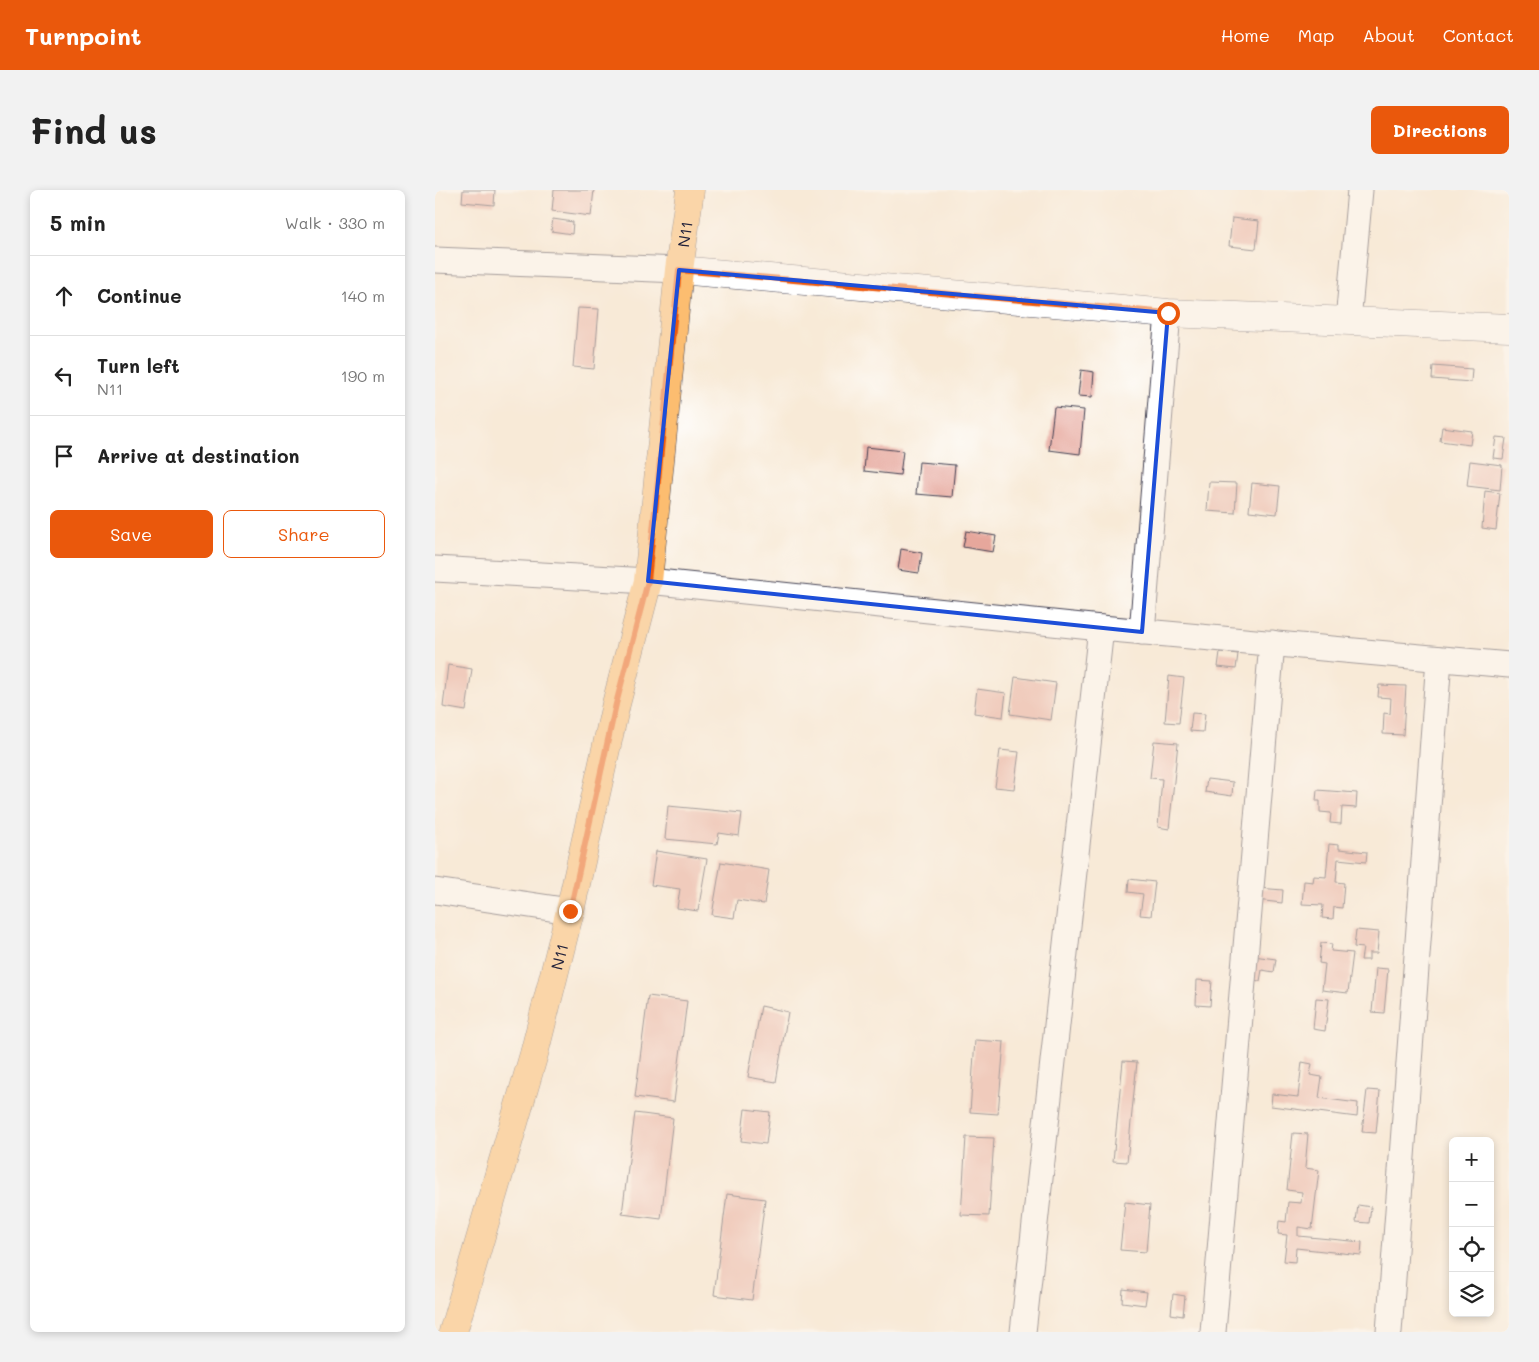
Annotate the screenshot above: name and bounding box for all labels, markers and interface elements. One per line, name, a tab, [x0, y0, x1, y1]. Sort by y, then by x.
text: Turnpoint	[25, 20, 141, 51]
text: Home	[1221, 23, 1270, 47]
text: Map	[1298, 23, 1334, 47]
text: About	[1362, 23, 1415, 47]
text: Contact	[1443, 23, 1514, 47]
button: Directions	[1371, 106, 1509, 154]
text: Find us	[30, 107, 157, 153]
text: 5 min	[50, 209, 106, 236]
text: Walk · 330 m	[285, 212, 385, 233]
street label: N11	[672, 220, 696, 248]
icon: ahead	[50, 282, 78, 310]
text: Continue	[97, 283, 182, 308]
text: 140 m	[341, 285, 385, 306]
route start	[1157, 302, 1180, 325]
text: Turn left	[97, 353, 180, 378]
icon: left	[50, 362, 78, 390]
text: 190 m	[341, 365, 385, 386]
text: N11	[97, 378, 123, 399]
icon: arrive	[50, 442, 78, 470]
text: Arrive at destination	[97, 443, 300, 468]
button: Save	[50, 510, 213, 558]
button: Share	[223, 510, 385, 558]
route end	[559, 900, 582, 923]
street label: N11	[545, 941, 572, 972]
map controls	[1449, 1137, 1494, 1317]
button: +	[1449, 1137, 1494, 1182]
button: −	[1449, 1182, 1494, 1227]
button: locate	[1449, 1227, 1494, 1272]
button: layers	[1449, 1272, 1494, 1317]

